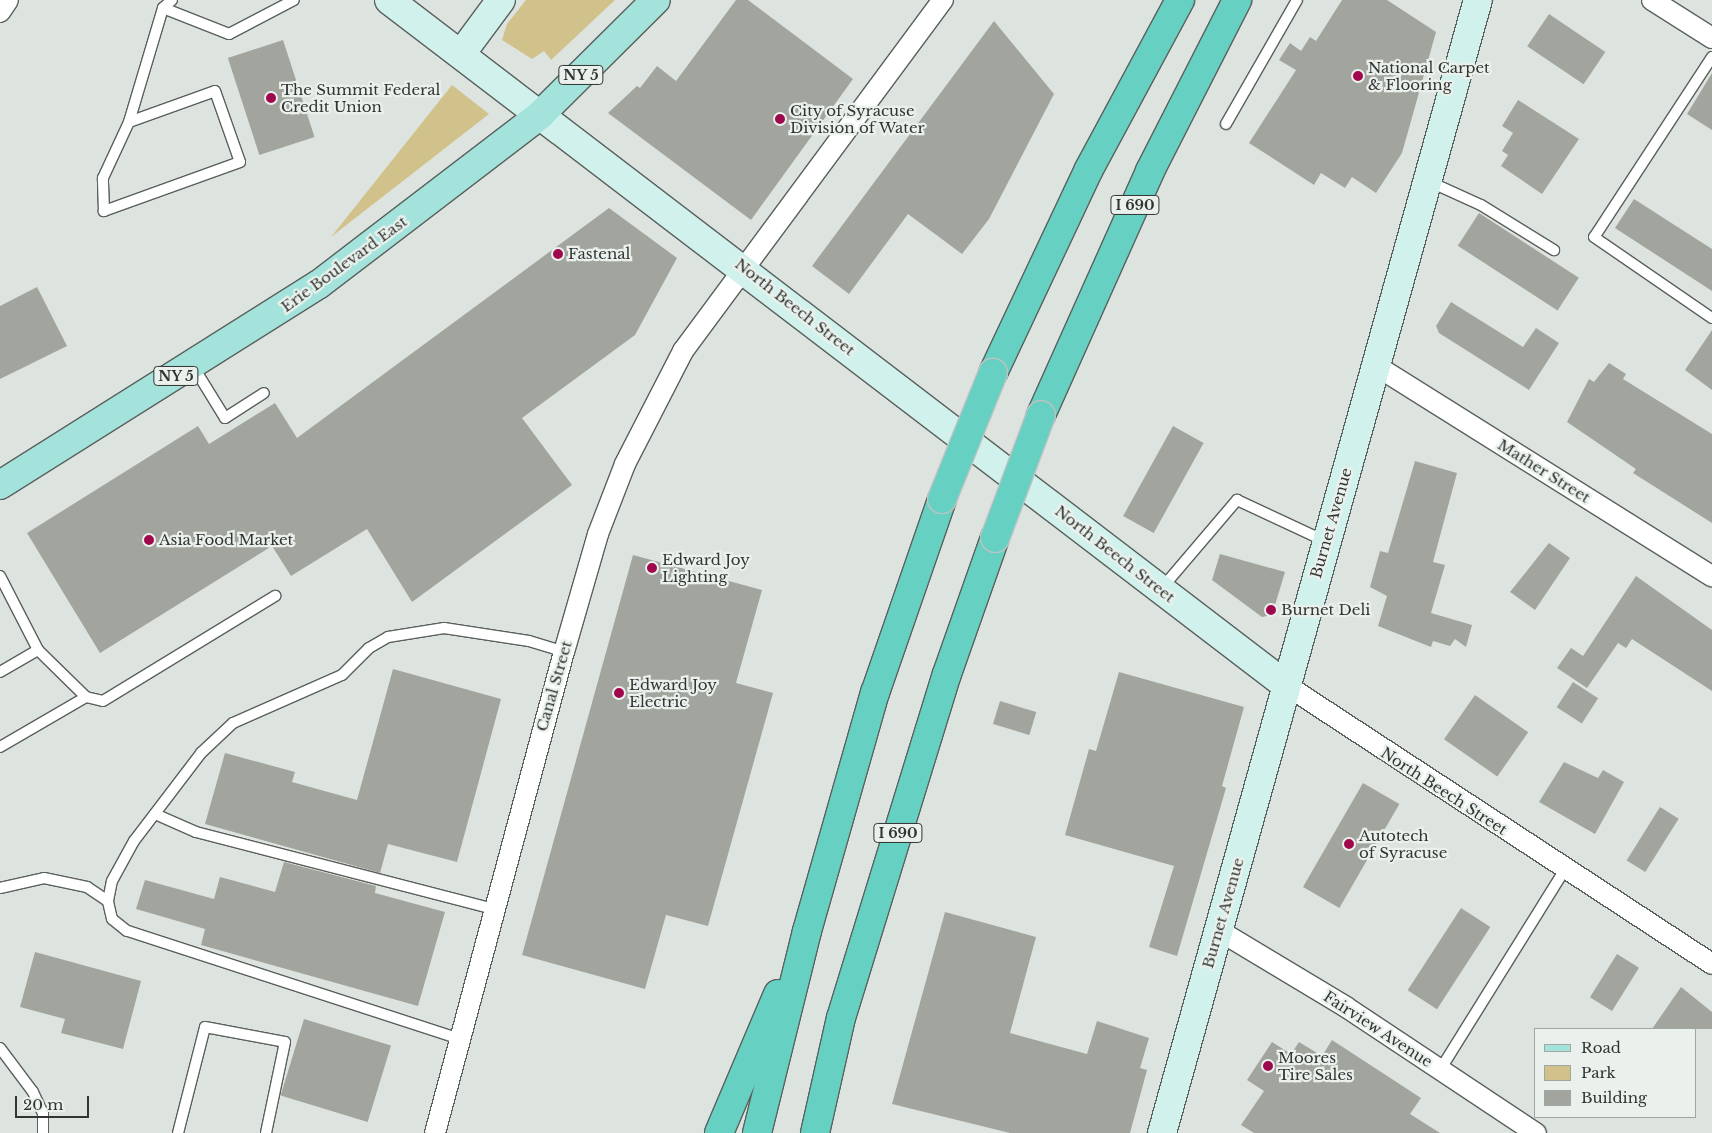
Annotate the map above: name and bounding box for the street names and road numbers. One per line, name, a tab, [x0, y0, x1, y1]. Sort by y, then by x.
road number: NY 5	[557, 64, 605, 86]
road number: I 690	[1110, 194, 1160, 216]
street label: Erie Boulevard East	[278, 212, 410, 316]
street label: North Beech Street	[732, 255, 858, 359]
road number: NY 5	[152, 364, 200, 388]
street label: Mather Street	[1494, 435, 1594, 507]
street label: Burnet Avenue	[1307, 465, 1355, 581]
street label: North Beech Street	[1052, 502, 1178, 606]
street label: Canal Street	[532, 639, 576, 733]
street label: North Beech Street	[1378, 743, 1510, 839]
road number: I 690	[873, 821, 923, 844]
street label: Burnet Avenue	[1199, 855, 1247, 971]
street label: Fairview Avenue	[1320, 987, 1436, 1071]

